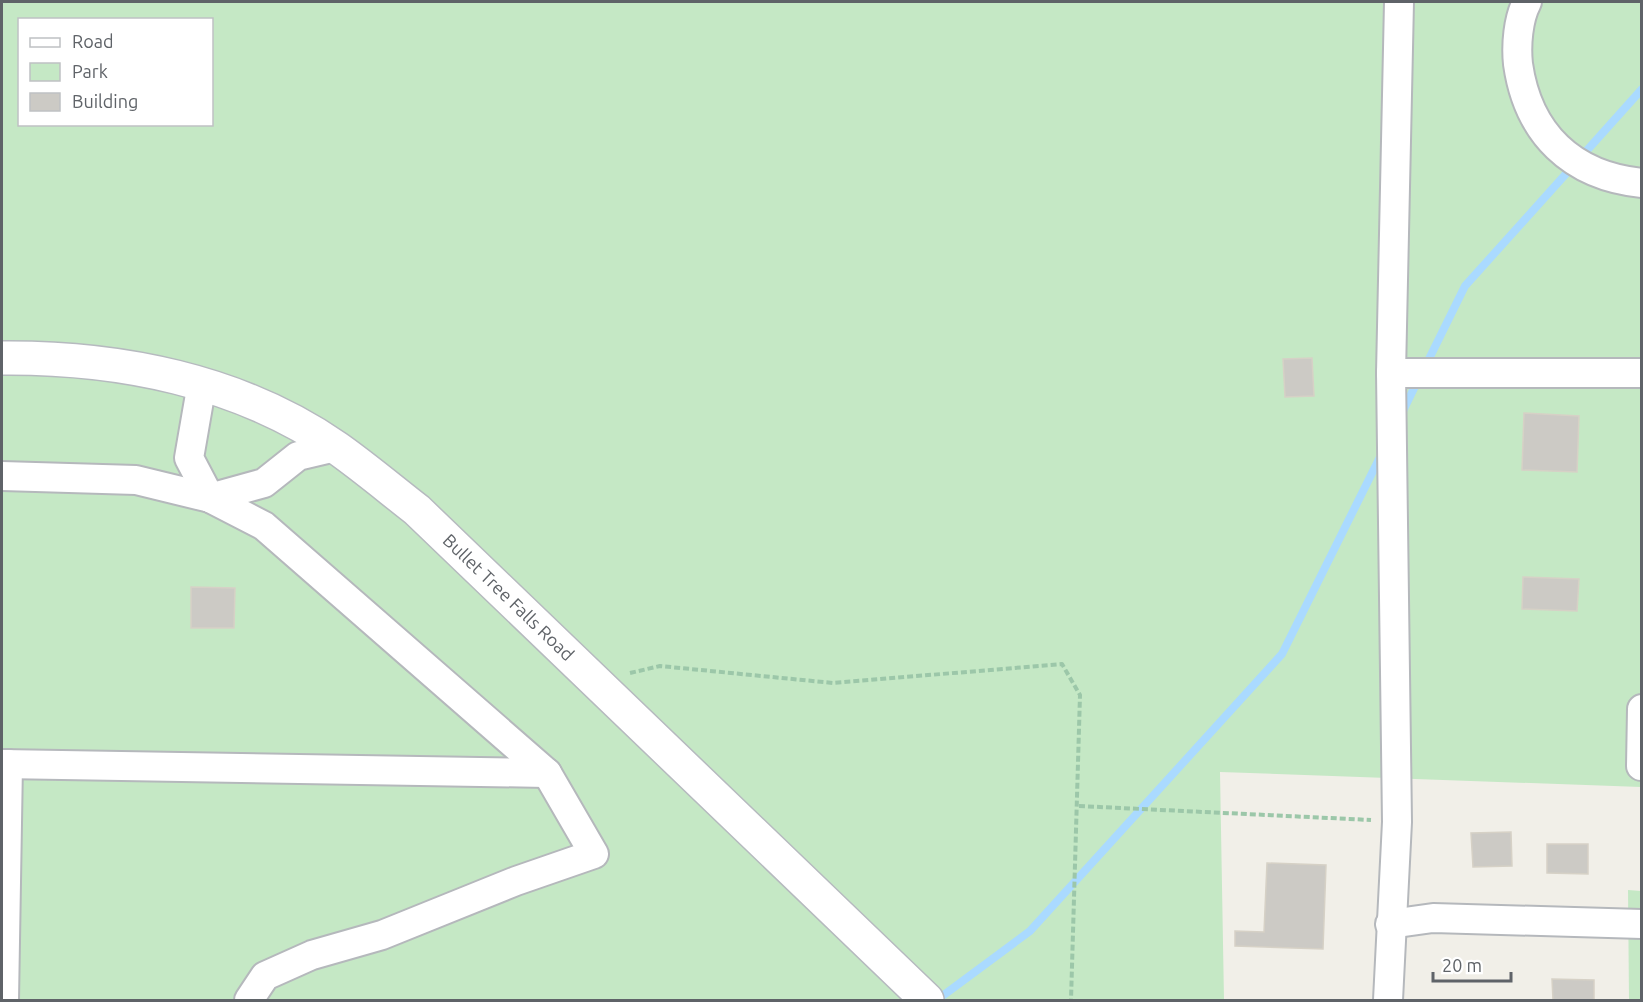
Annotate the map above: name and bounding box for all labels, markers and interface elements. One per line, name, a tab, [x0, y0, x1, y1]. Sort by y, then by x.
legend	[18, 18, 213, 126]
text: Road	[72, 31, 114, 51]
text: Park	[72, 61, 108, 81]
text: Building	[72, 91, 138, 111]
street label: Bullet Tree Falls Road	[439, 530, 578, 664]
scale bar	[1433, 945, 1511, 983]
text: 20 m	[1442, 955, 1482, 975]

